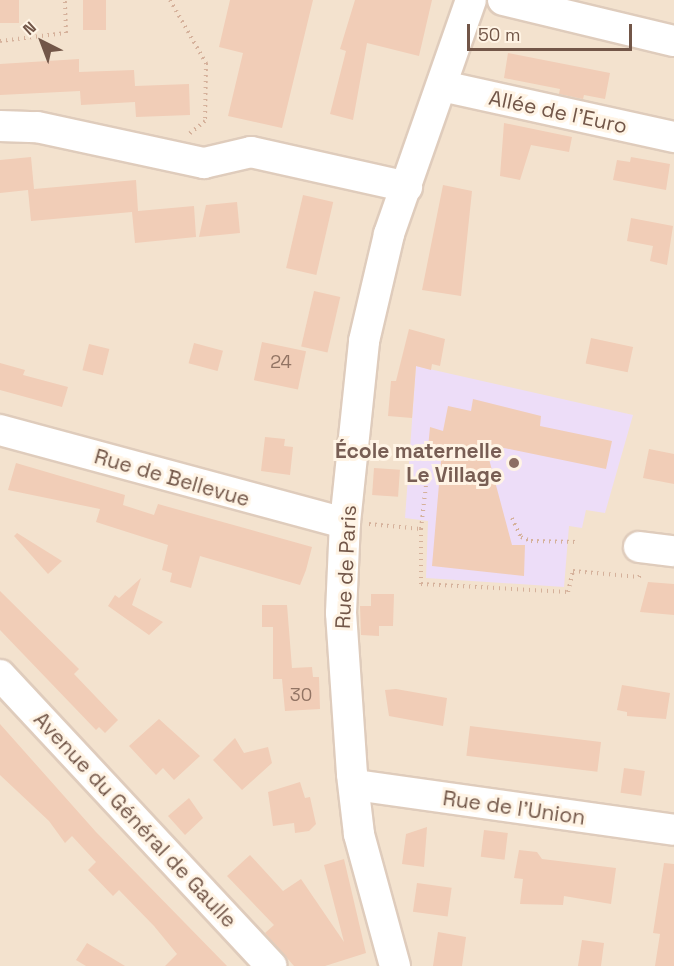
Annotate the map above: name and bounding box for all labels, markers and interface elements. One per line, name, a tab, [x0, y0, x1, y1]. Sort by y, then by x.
north arrow	[12, 12, 72, 72]
scale bar	[470, 12, 635, 50]
text: N	[19, 17, 41, 40]
text: 50 m	[478, 23, 520, 46]
street label: Allée de l'Euro	[487, 85, 629, 139]
house number: 24	[270, 351, 292, 373]
place label: École maternelle Le Village	[335, 438, 502, 488]
street label: Rue de Bellevue	[91, 444, 253, 512]
marker: École maternelle Le Village	[507, 456, 521, 470]
street label: Rue de Paris	[330, 504, 362, 630]
house number: 30	[290, 684, 312, 706]
street label: Avenue du Général de Gaulle	[28, 707, 242, 933]
street label: Rue de l'Union	[441, 786, 587, 830]

